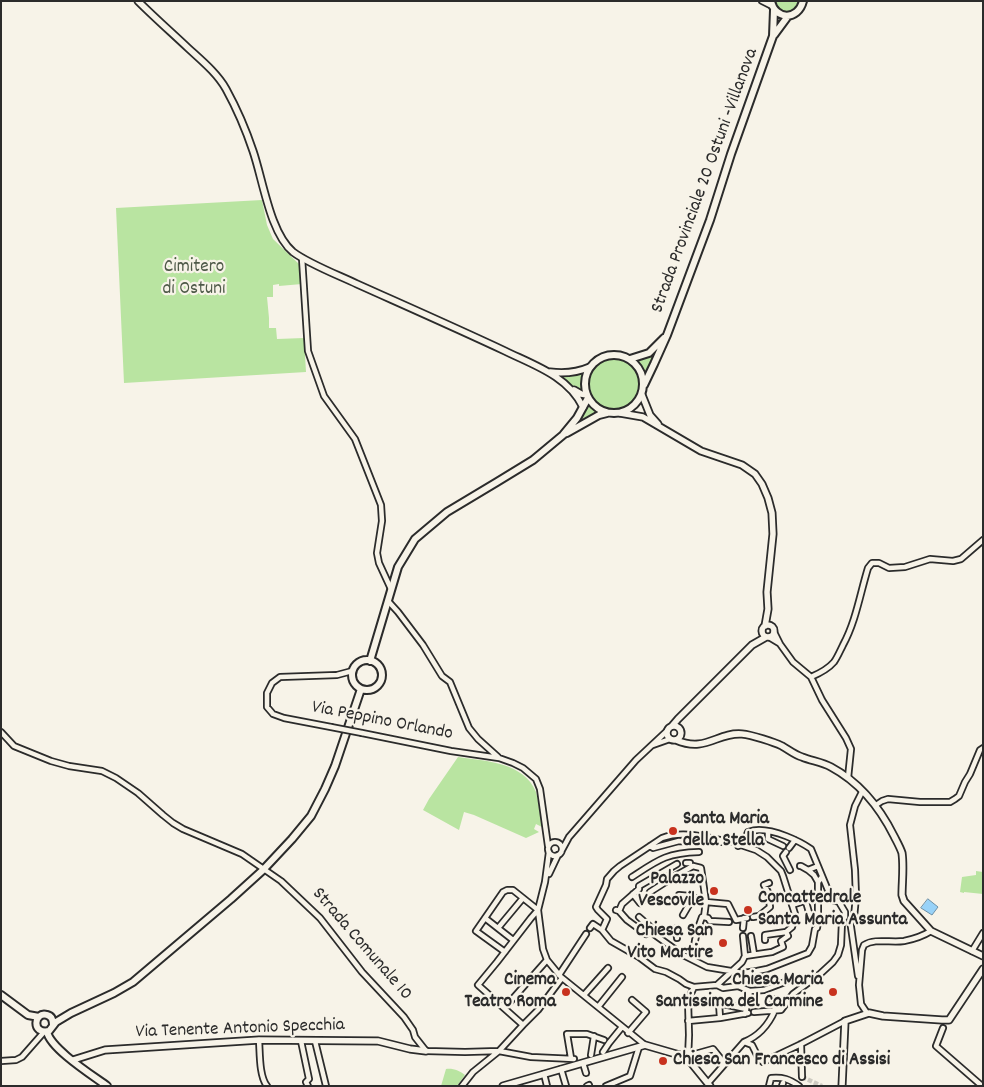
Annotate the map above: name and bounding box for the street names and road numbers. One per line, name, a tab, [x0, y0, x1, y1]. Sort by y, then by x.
street label: Strada Provinciale 20 Ostuni -Villanova	[647, 46, 765, 316]
street label: Via Peppino Orlando	[310, 697, 454, 747]
street label: Strada Comunale 10	[306, 884, 416, 1006]
street label: Via Tenente Antonio Specchia	[135, 1015, 345, 1045]

